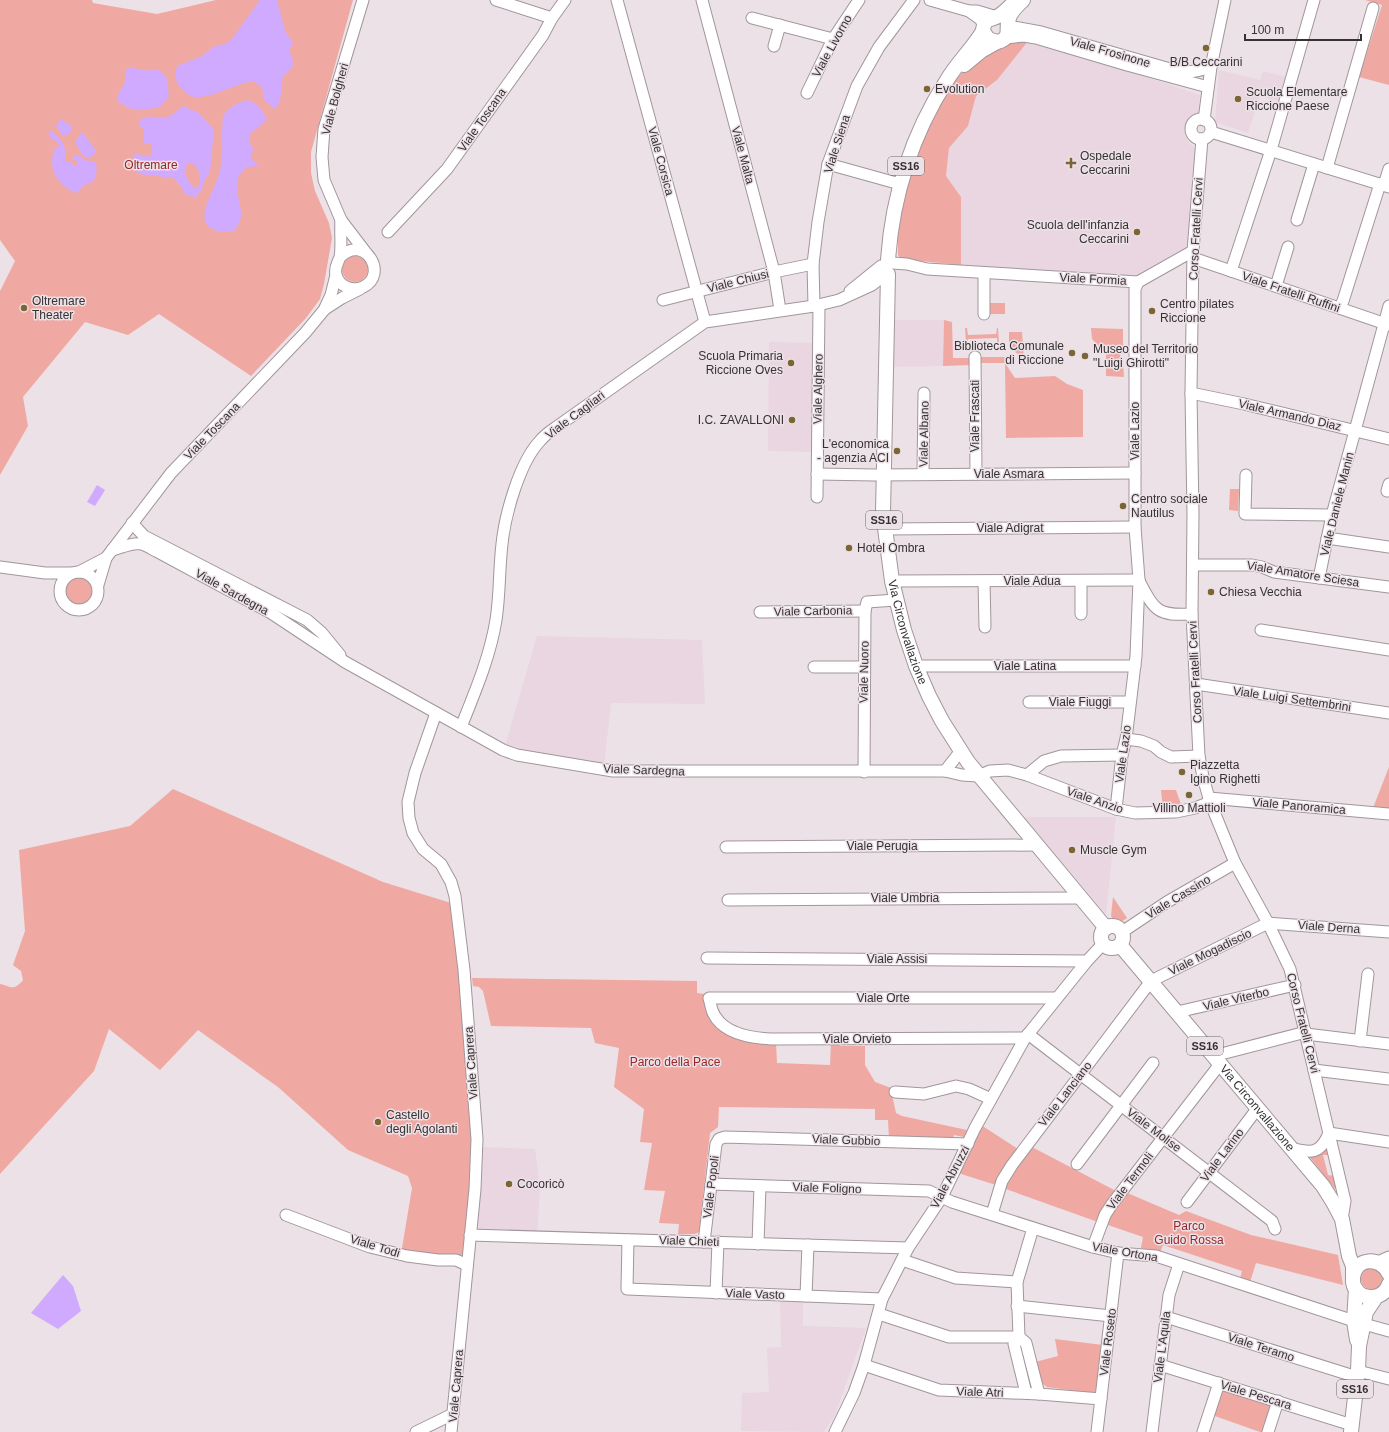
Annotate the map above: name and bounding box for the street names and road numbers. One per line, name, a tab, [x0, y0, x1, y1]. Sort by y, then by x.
street label: Viale Livorno	[809, 12, 855, 80]
street label: Viale Frosinone	[1068, 34, 1152, 70]
street label: Viale Bolgheri	[319, 62, 351, 136]
street label: Viale Toscana	[455, 85, 509, 154]
street label: Viale Siena	[821, 113, 853, 175]
street label: Viale Corsica	[645, 125, 677, 197]
street label: Viale Malta	[729, 125, 757, 186]
road number: SS16	[888, 157, 924, 175]
street label: Corso Fratelli Cervi	[1186, 177, 1206, 281]
street label: Viale Chiusi	[706, 267, 770, 295]
street label: Viale Fratelli Ruffini	[1240, 269, 1342, 315]
street label: Viale Formia	[1059, 270, 1127, 288]
street label: Viale Alghero	[810, 353, 826, 424]
street label: Viale Frascati	[968, 380, 982, 452]
street label: Viale Cagliari	[543, 388, 607, 442]
street label: Viale Armando Diaz	[1237, 396, 1343, 434]
street label: Viale Toscana	[181, 399, 243, 463]
street label: Viale Albano	[916, 400, 932, 467]
street label: Viale Lazio	[1128, 401, 1142, 460]
street label: Viale Daniele Manin	[1317, 451, 1357, 557]
street label: Viale Asmara	[974, 467, 1045, 481]
road number: SS16	[866, 511, 902, 529]
street label: Viale Adigrat	[976, 521, 1044, 535]
street label: Viale Amatore Sciesa	[1246, 558, 1361, 590]
street label: Viale Sardegna	[193, 566, 271, 618]
street label: Viale Adua	[1003, 574, 1061, 588]
street label: Via Circonvallazione	[885, 578, 930, 687]
street label: Viale Carbonia	[774, 603, 853, 619]
street label: Corso Fratelli Cervi	[1185, 620, 1205, 724]
street label: Viale Nuoro	[856, 640, 872, 703]
street label: Viale Latina	[994, 659, 1057, 673]
street label: Viale Luigi Settembrini	[1232, 684, 1352, 714]
street label: Viale Fiuggi	[1049, 695, 1111, 709]
street label: Viale Lazio	[1112, 724, 1134, 784]
street label: Viale Sardegna	[603, 762, 685, 778]
street label: Viale Anzio	[1065, 784, 1126, 816]
street label: Viale Panoramica	[1252, 795, 1347, 817]
street label: Viale Perugia	[846, 839, 918, 853]
street label: Viale Cassino	[1143, 872, 1213, 922]
street label: Viale Umbria	[871, 891, 940, 905]
street label: Viale Derna	[1297, 918, 1361, 936]
street label: Viale Mogadiscio	[1166, 926, 1254, 978]
street label: Viale Assisi	[867, 952, 927, 966]
street label: Corso Fratelli Cervi	[1284, 971, 1322, 1075]
street label: Viale Viterbo	[1201, 985, 1271, 1013]
street label: Viale Orte	[856, 991, 910, 1005]
street label: Viale Caprera	[461, 1026, 481, 1100]
street label: Viale Orvieto	[823, 1032, 892, 1046]
road number: SS16	[1187, 1037, 1223, 1055]
street label: Viale Lanciano	[1035, 1059, 1095, 1129]
street label: Via Circonvallazione	[1217, 1062, 1298, 1154]
street label: Viale Molise	[1124, 1105, 1184, 1155]
street label: Viale Larino	[1197, 1125, 1247, 1184]
street label: Viale Gubbio	[812, 1132, 881, 1148]
street label: Viale Abruzzi	[928, 1143, 972, 1211]
street label: Viale Termoli	[1104, 1150, 1156, 1212]
street label: Viale Popoli	[700, 1155, 722, 1219]
street label: Viale Foligno	[792, 1180, 862, 1196]
street label: Viale Todi	[348, 1232, 402, 1260]
street label: Viale Chieti	[659, 1233, 719, 1249]
street label: Viale Ortona	[1091, 1239, 1159, 1265]
street label: Viale Vasto	[725, 1286, 785, 1302]
street label: Viale Roseto	[1097, 1307, 1119, 1377]
street label: Viale L'Aquila	[1151, 1310, 1173, 1384]
street label: Viale Teramo	[1226, 1330, 1297, 1365]
street label: Viale Caprera	[446, 1349, 466, 1423]
street label: Viale Pescara	[1219, 1378, 1294, 1413]
road number: SS16	[1337, 1380, 1373, 1398]
street label: Viale Atri	[956, 1384, 1004, 1400]

